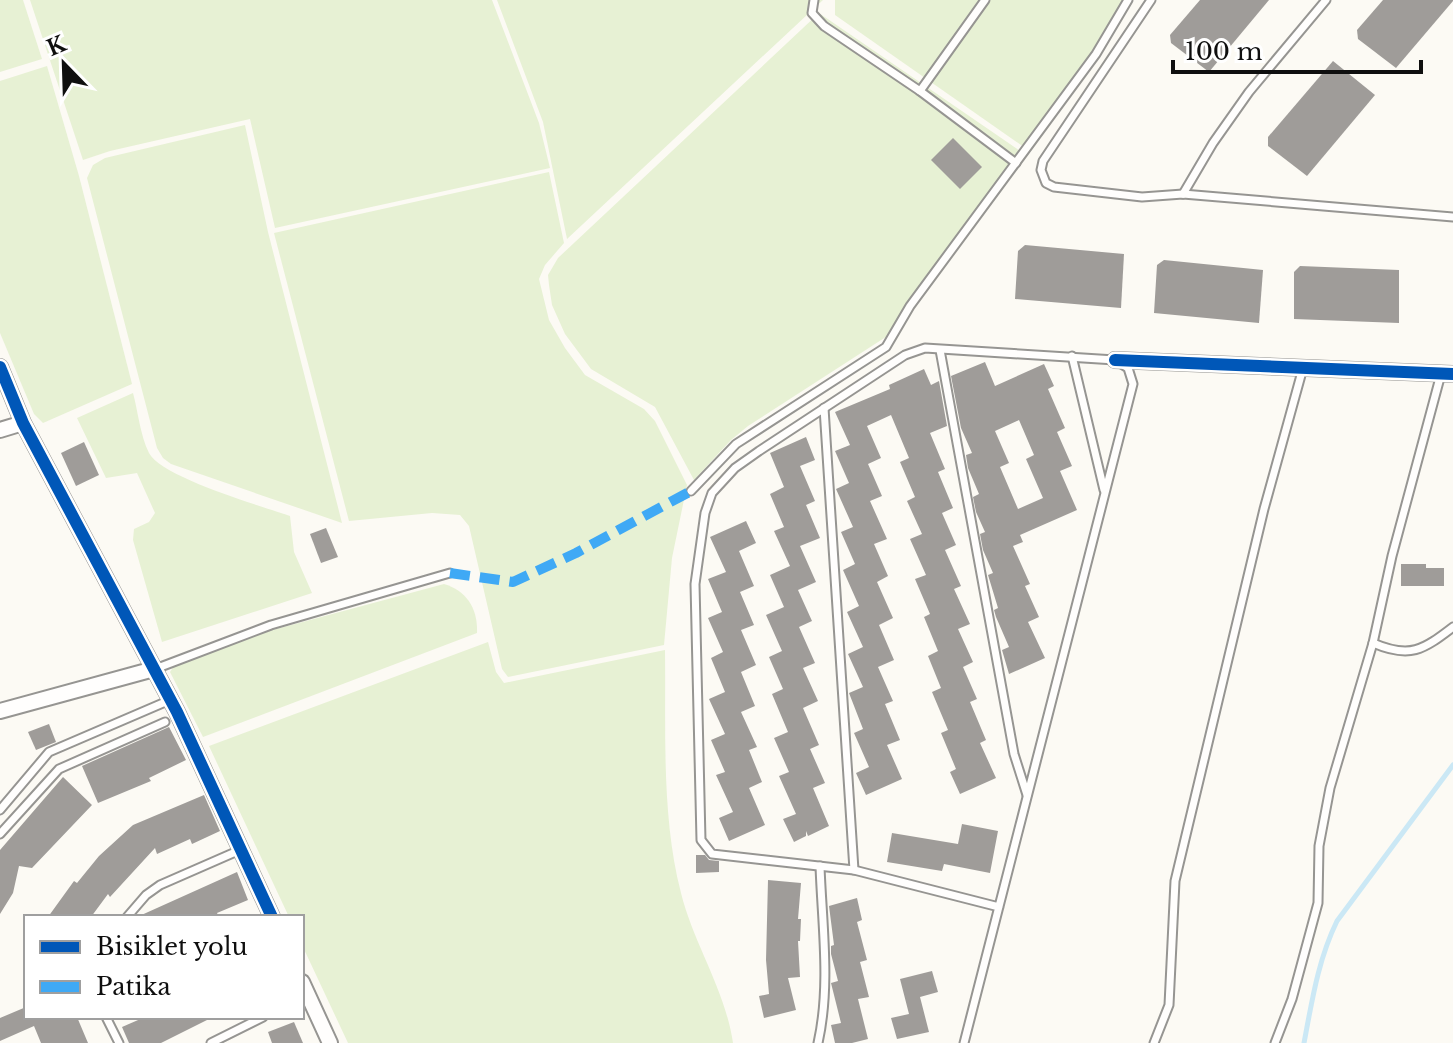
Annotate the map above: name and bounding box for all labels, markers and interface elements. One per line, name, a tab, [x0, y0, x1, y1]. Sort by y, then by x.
north arrow	[24, 24, 104, 104]
scale bar	[1173, 24, 1421, 74]
text: K	[43, 30, 71, 62]
text: 100 m	[1185, 37, 1263, 66]
legend	[24, 915, 304, 1019]
text: Bisiklet yolu	[96, 932, 248, 961]
text: Patika	[96, 972, 172, 1001]

